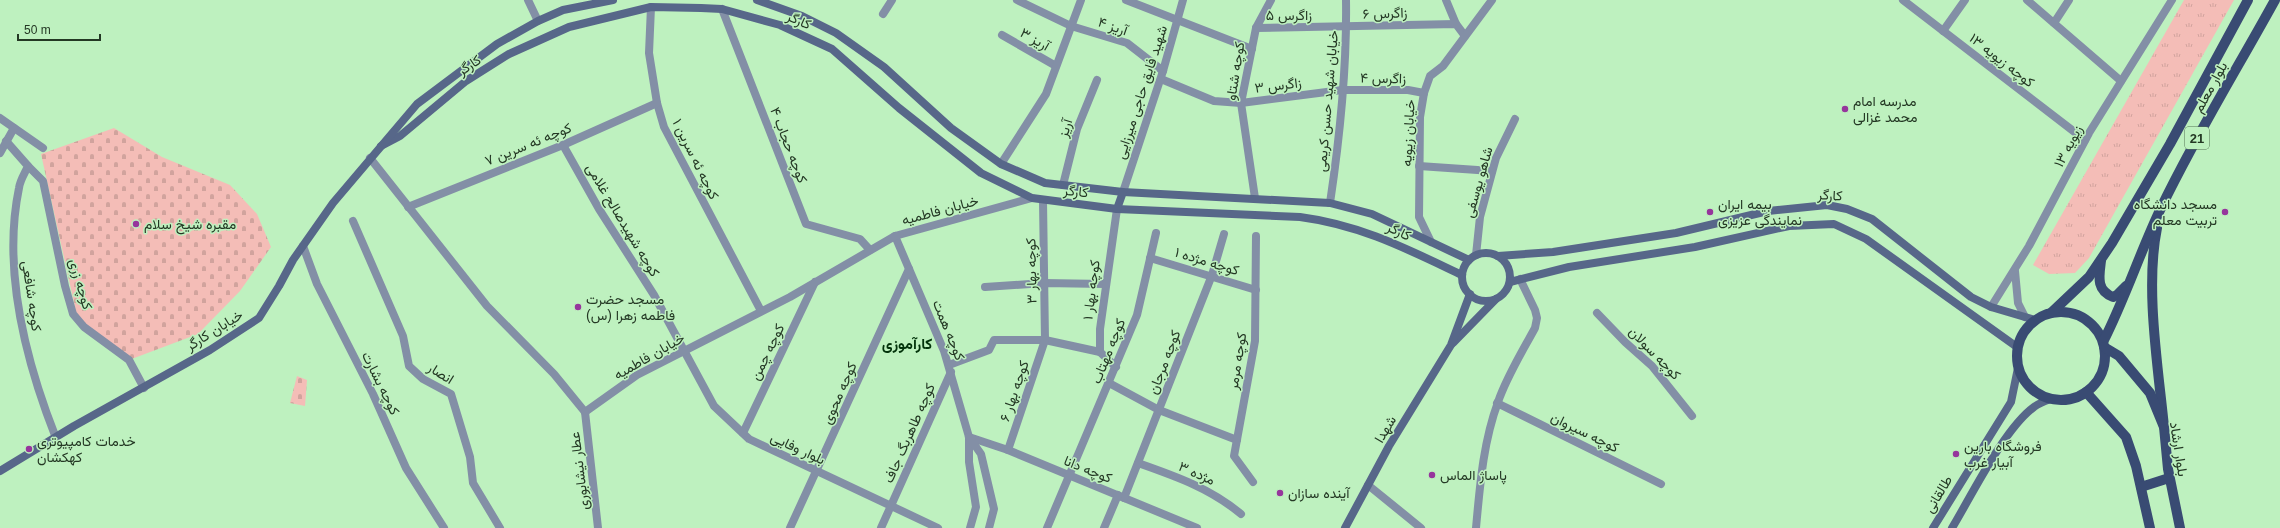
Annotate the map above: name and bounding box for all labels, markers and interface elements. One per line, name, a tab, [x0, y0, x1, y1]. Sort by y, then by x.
street label: زاگرس ۶	[1362, 4, 1408, 23]
street label: کارگر	[783, 7, 814, 33]
street label: زاگرس ۵	[1266, 7, 1312, 24]
street label: آریز ۴	[1096, 14, 1132, 40]
scale bar	[18, 16, 100, 42]
text: 50 m	[24, 23, 51, 37]
street label: شهید فایق حاجی میرزایی	[1112, 23, 1171, 161]
street label: آریز ۳	[1017, 24, 1054, 56]
street label: خیابان شهید حسن کریمی	[1313, 29, 1342, 173]
street label: کوچه زیویه ۱۳	[1965, 30, 2038, 92]
street label: کوچه شتاو	[1222, 40, 1250, 102]
street label: کارگر	[453, 51, 484, 80]
street label: بلوار معلم	[2190, 59, 2231, 116]
street label: زاگرس ۴	[1360, 70, 1406, 87]
street label: زاگرس ۳	[1254, 74, 1303, 97]
place label: مدرسه امام محمد غزالی	[1853, 93, 1917, 126]
street label: خیابان زیویه	[1398, 99, 1419, 167]
marker: مدرسه امام محمد غزالی	[1840, 104, 1850, 114]
street label: کوچه حجاب ۴	[765, 105, 811, 186]
street label: آریز	[1054, 115, 1077, 140]
street label: کوچه ئه سرین ۱	[668, 116, 722, 203]
street label: کوچه ئه سرین ۷	[482, 119, 574, 170]
street label: زیویه ۱۳	[2050, 122, 2087, 170]
road number: 21	[2185, 127, 2209, 149]
street label: شاهو یوسفی	[1460, 145, 1497, 220]
street label: کوچه شهیدصالح غلامی	[580, 161, 663, 281]
street label: کارگر	[1062, 182, 1089, 201]
street label: کارگر	[1816, 186, 1843, 205]
street label: خیابان فاطمیه	[900, 192, 980, 229]
place label: بیمه ایران نمایندگی عزیزی	[1718, 196, 1802, 229]
place label: مسجد دانشگاه تربیت معلم	[2134, 196, 2217, 229]
marker: بیمه ایران نمایندگی عزیزی	[1705, 207, 1715, 217]
marker: مسجد دانشگاه تربیت معلم	[2220, 207, 2230, 217]
place label: مقبره شیخ سلام	[144, 216, 236, 235]
street label: کارگر	[1383, 218, 1414, 244]
marker: مقبره شیخ سلام	[131, 219, 141, 229]
street label: کوچه بهار ۳	[1022, 238, 1042, 304]
street label: کوچه مژده ۱	[1173, 244, 1241, 280]
street label: کوچه زری	[64, 257, 96, 312]
street label: کوچه بهار ۱	[1079, 259, 1105, 321]
street label: کوچه شافعی	[17, 260, 45, 333]
place label: مسجد حضرت فاطمه زهرا (س)	[586, 291, 675, 324]
street label: کوچه همت	[928, 297, 968, 363]
marker: مسجد حضرت فاطمه زهرا (س)	[573, 302, 583, 312]
street label: خیابان کارگر	[182, 306, 246, 355]
street label: کوچه مهتاب	[1088, 316, 1130, 387]
street label: کوچه چمن	[747, 321, 789, 384]
street label: کوچه سولان	[1624, 323, 1684, 384]
street label: کوچه مرجان	[1144, 328, 1185, 397]
street label: خیابان فاطمیه	[611, 329, 688, 384]
street label: کوچه مرمر	[1224, 331, 1251, 392]
district label: کارآموزی	[882, 335, 932, 353]
street label: کوچه بشارت	[357, 349, 403, 418]
street label: انصار	[424, 358, 457, 388]
street label: کوچه بهار ۶	[996, 358, 1034, 424]
street label: کوچه محوی	[818, 360, 862, 427]
street label: کوچه طاهربگ جاف	[880, 381, 940, 486]
street label: کوچه سیروان	[1547, 409, 1622, 457]
street label: شهدا	[1371, 413, 1400, 446]
street label: بلوار ارشاد	[2166, 421, 2191, 478]
street label: بلوار وفایی	[768, 428, 828, 468]
street label: عطار نیشابوری	[566, 431, 593, 511]
place label: خدمات کامپیوتری کهکشان	[37, 433, 136, 466]
place label: فروشگاه بارین آبیار غرب	[1964, 438, 2042, 471]
marker: خدمات کامپیوتری کهکشان	[24, 444, 34, 454]
marker: فروشگاه بارین آبیار غرب	[1951, 449, 1961, 459]
street label: کوچه دانا	[1061, 452, 1114, 488]
street label: مژده ۳	[1176, 458, 1218, 489]
place label: پاساژ الماس	[1440, 467, 1507, 485]
marker: پاساژ الماس	[1427, 470, 1437, 480]
street label: طالقانی	[1921, 473, 1956, 516]
place label: آینده سازان	[1288, 485, 1351, 502]
marker: آینده سازان	[1275, 488, 1285, 498]

